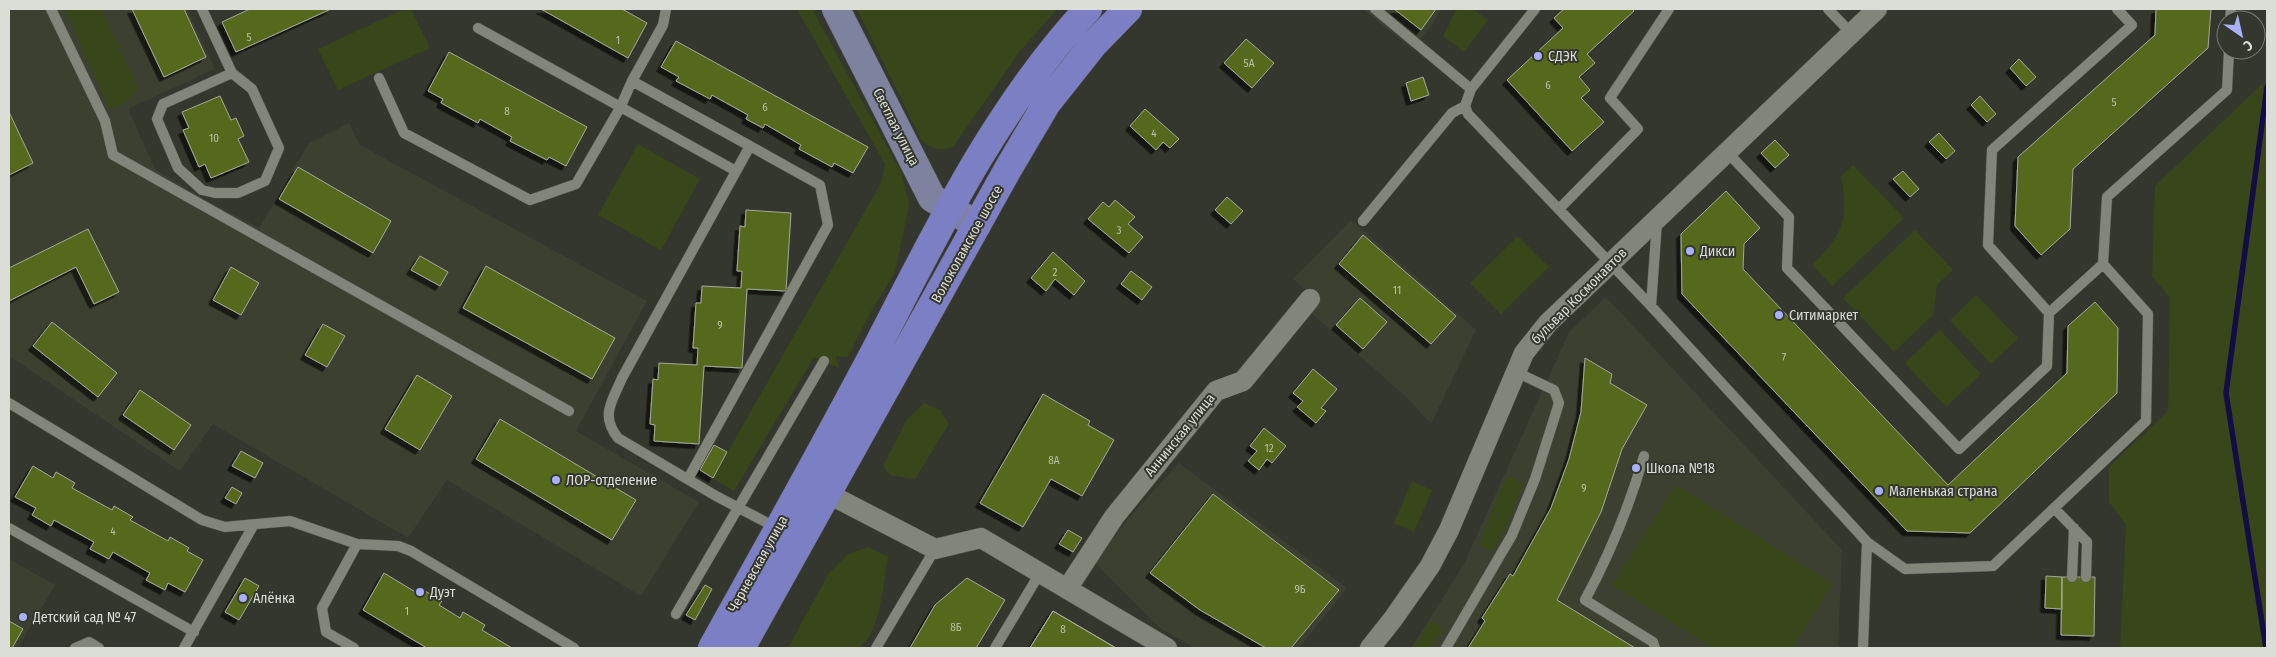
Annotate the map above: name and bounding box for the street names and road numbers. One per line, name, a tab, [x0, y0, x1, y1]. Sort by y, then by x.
street label: Светлая улица	[869, 85, 923, 169]
street label: Волоколамское шоссе	[928, 182, 1006, 306]
street label: бульвар Космонавтов	[1527, 244, 1631, 348]
street label: Аннинская улица	[1141, 390, 1219, 480]
street label: Черневская улица	[724, 513, 792, 615]

